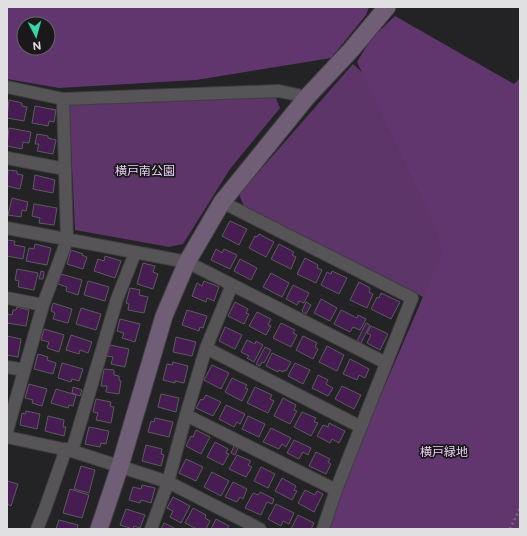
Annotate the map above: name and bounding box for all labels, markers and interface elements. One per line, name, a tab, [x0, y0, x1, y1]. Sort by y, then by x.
north arrow	[16, 16, 56, 56]
text: N	[32, 39, 42, 52]
park label: 横戸南公園	[115, 164, 175, 178]
park label: 横戸緑地	[420, 445, 468, 459]

